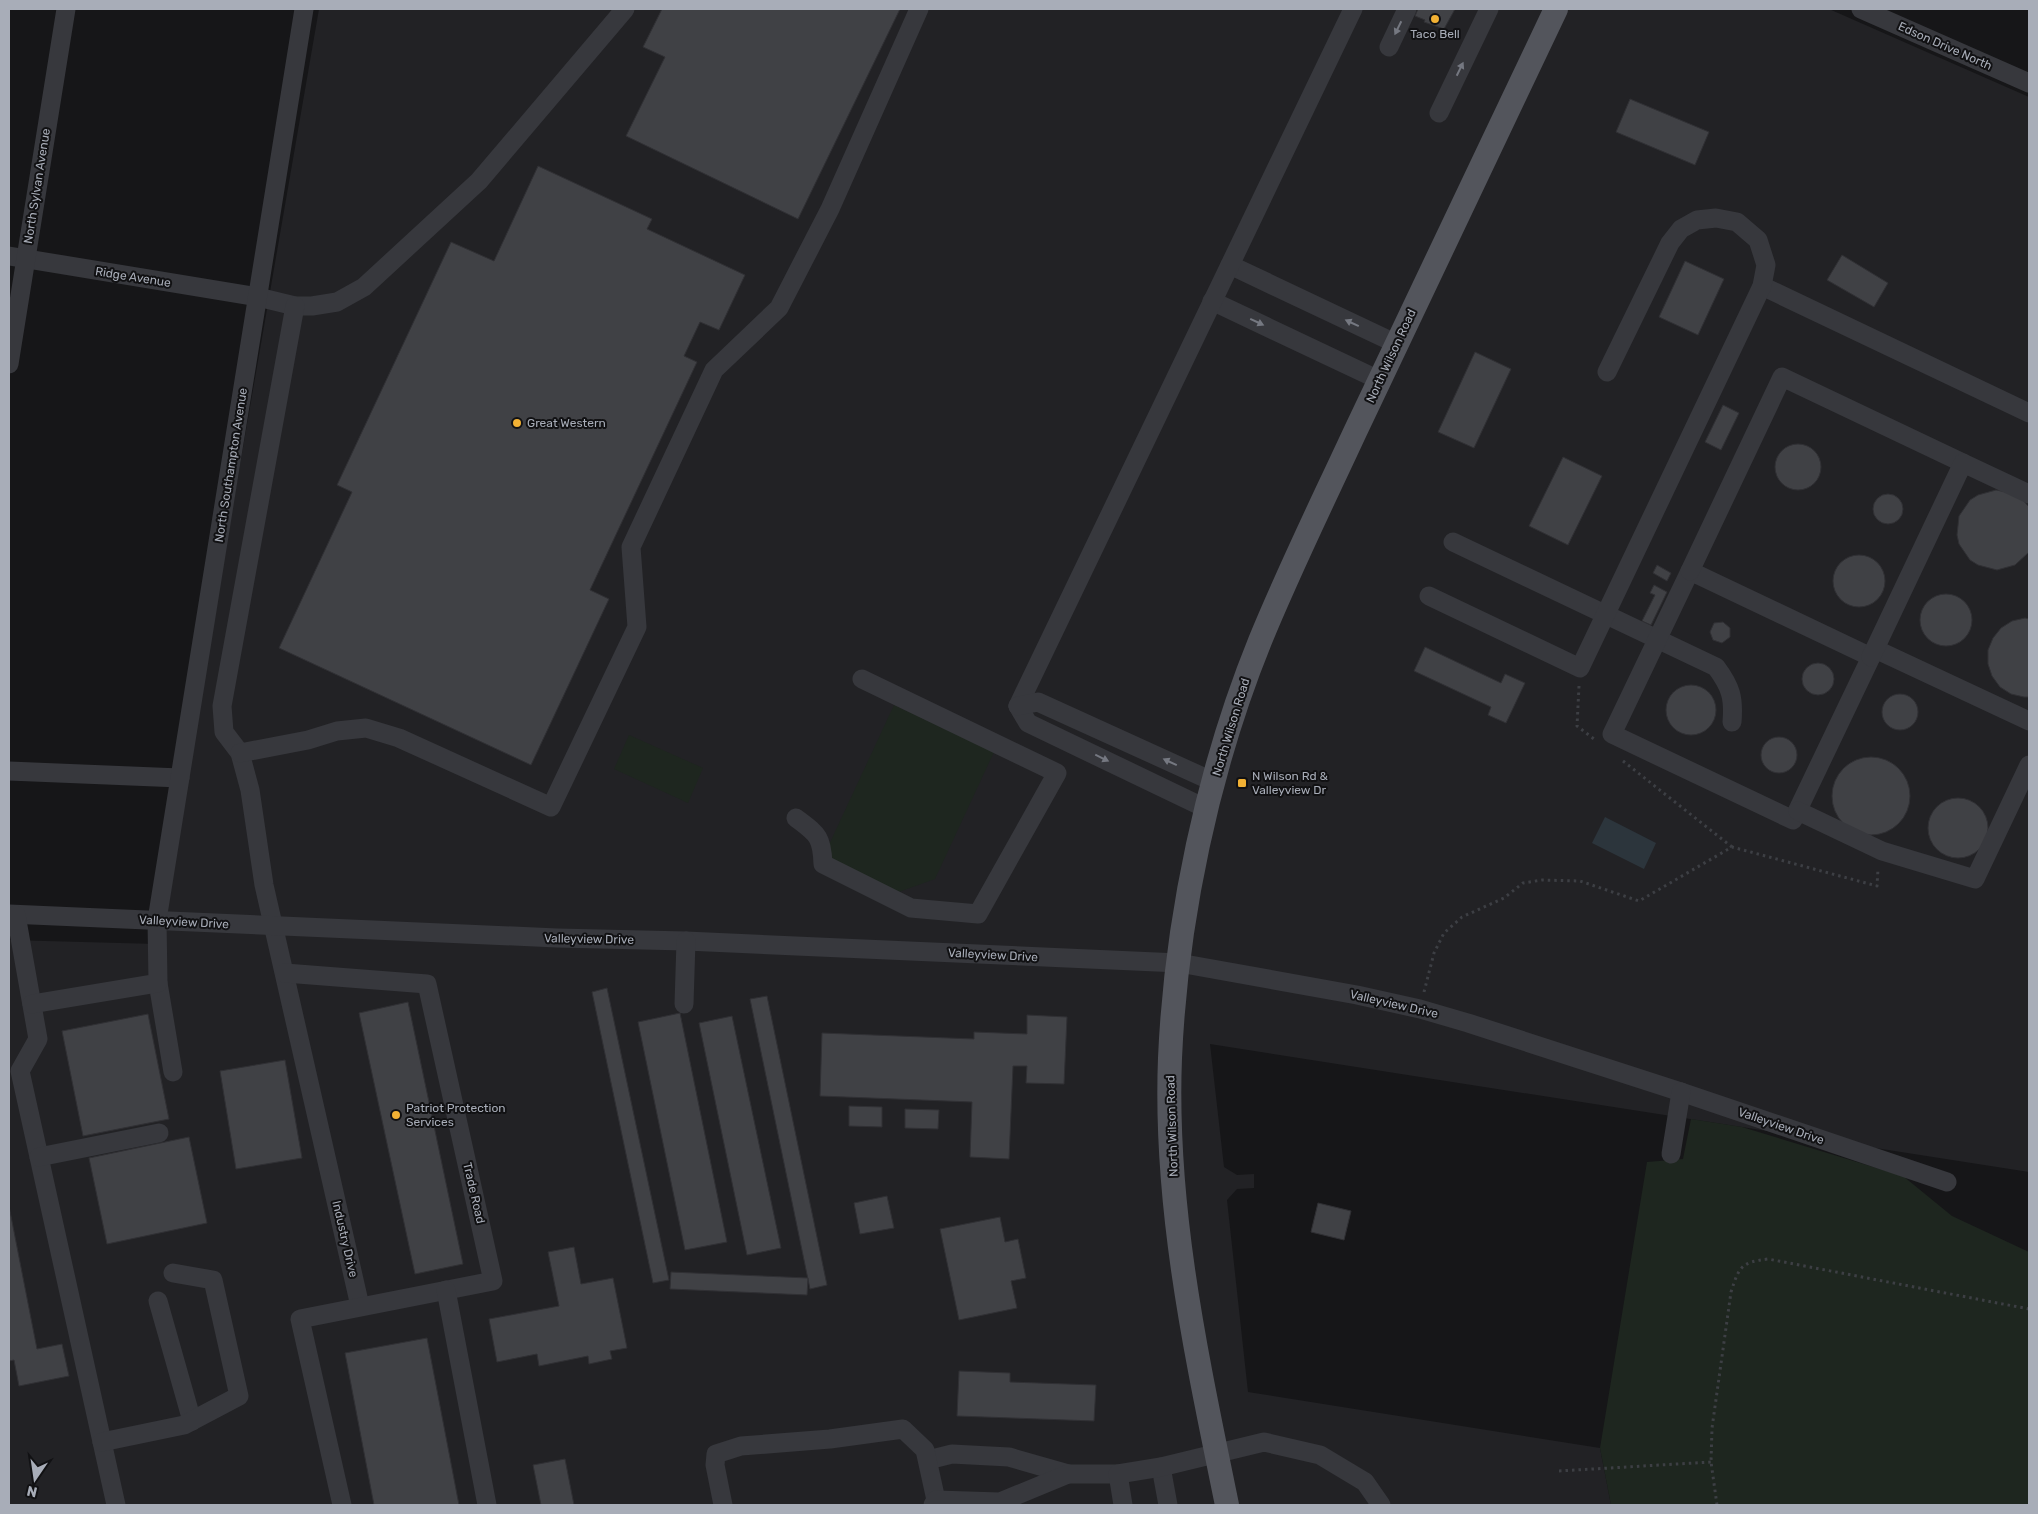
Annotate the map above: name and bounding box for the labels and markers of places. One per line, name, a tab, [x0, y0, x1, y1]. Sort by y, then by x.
marker: Taco Bell	[1429, 13, 1441, 25]
place label: Taco Bell	[1410, 27, 1460, 41]
place label: Great Western	[527, 416, 606, 430]
marker: Great Western	[511, 417, 523, 429]
place label: N Wilson Rd & Valleyview Dr	[1252, 769, 1329, 797]
marker: N Wilson Rd & Valleyview Dr	[1236, 777, 1248, 789]
place label: Patriot Protection Services	[406, 1101, 506, 1129]
marker: Patriot Protection Services	[390, 1109, 402, 1121]

